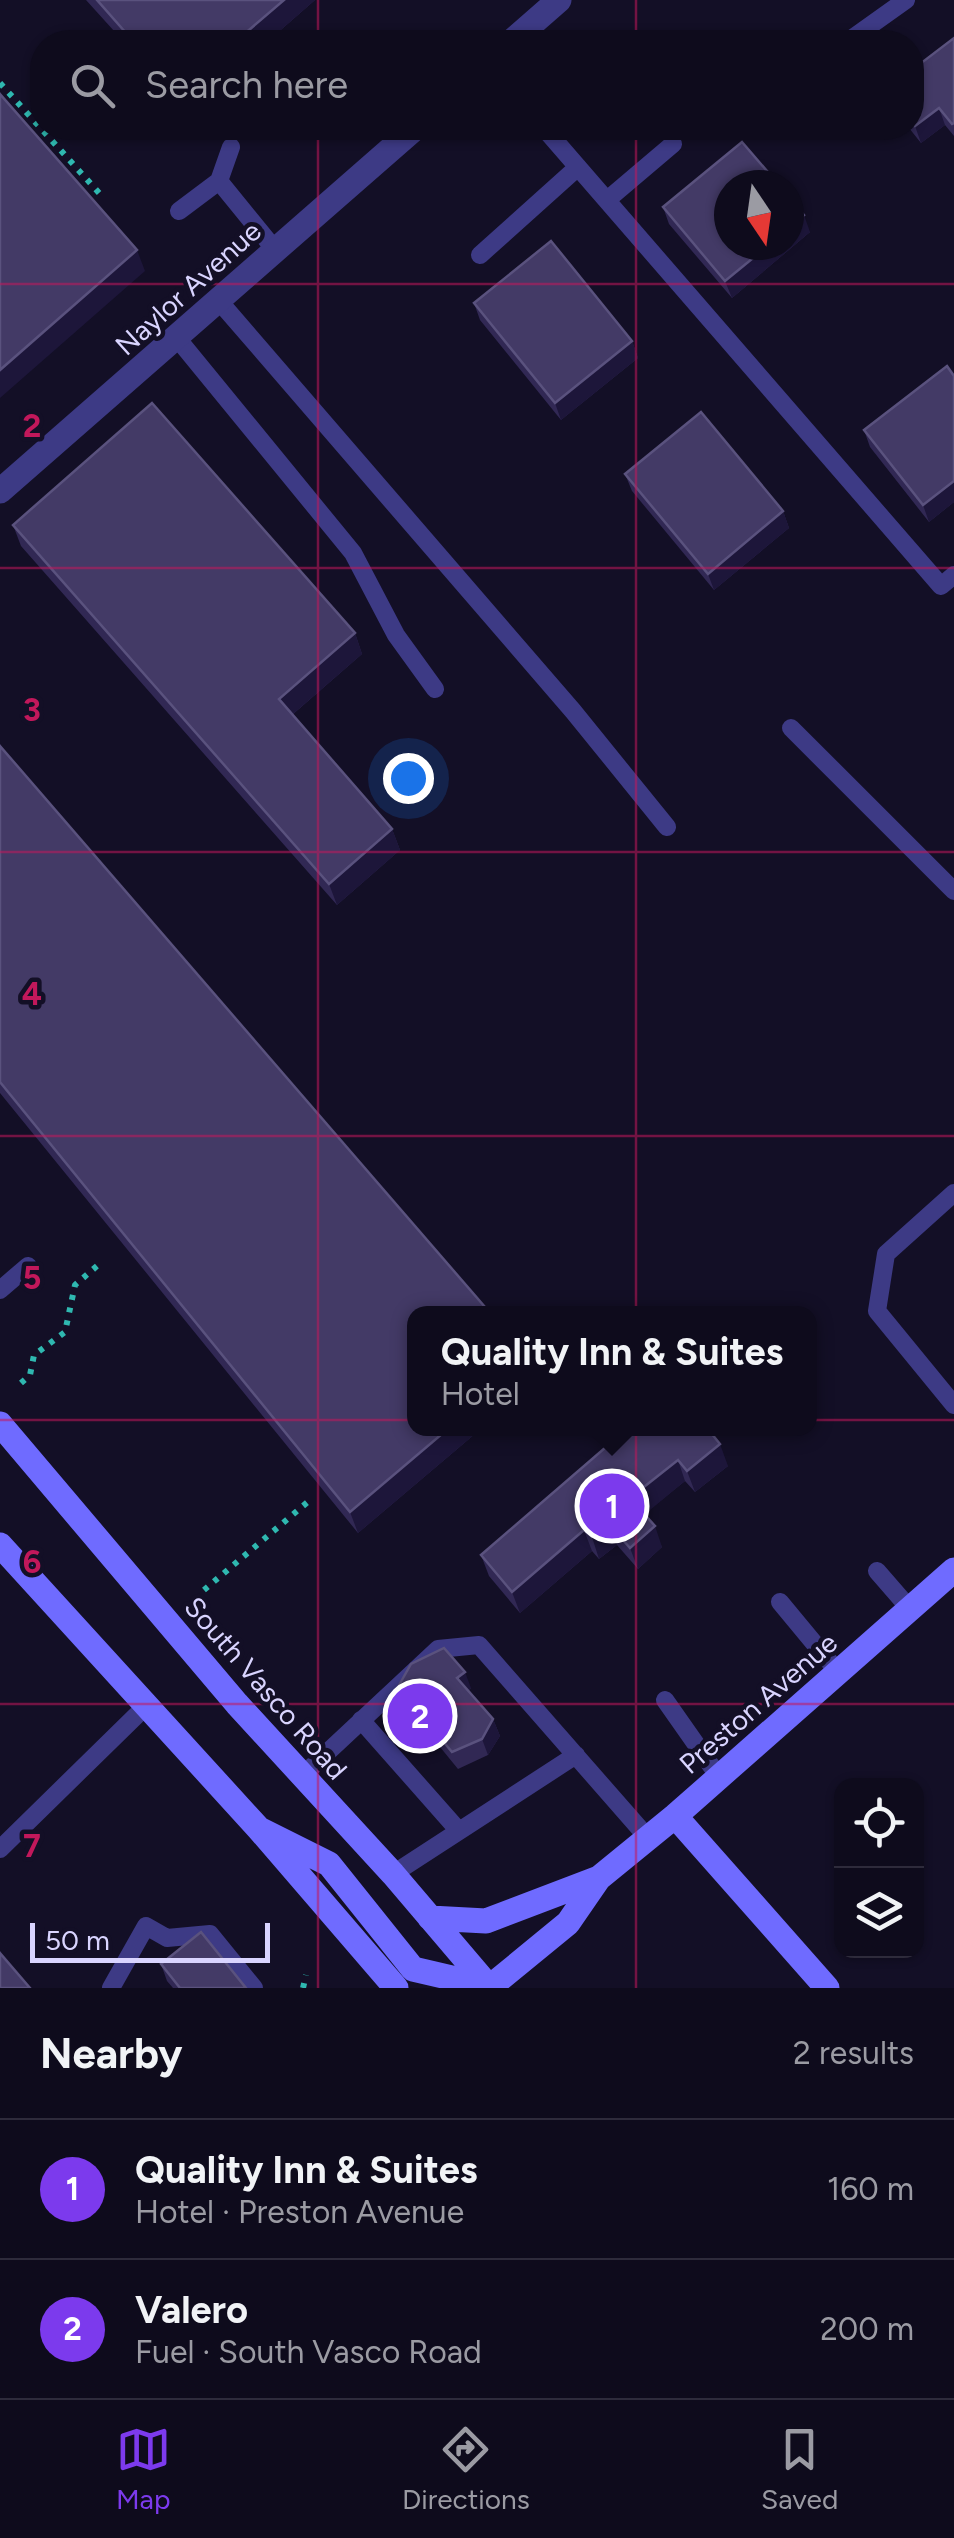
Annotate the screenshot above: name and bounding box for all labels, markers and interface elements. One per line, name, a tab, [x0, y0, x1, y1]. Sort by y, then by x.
search box	[30, 30, 924, 140]
icon: search	[65, 58, 120, 113]
text: Search here	[145, 62, 348, 108]
north arrow	[714, 170, 804, 260]
street label: Naylor Avenue	[108, 214, 268, 362]
text: 2	[23, 407, 41, 445]
text: 3	[23, 691, 41, 729]
your location	[383, 753, 434, 804]
text: 4	[22, 975, 42, 1013]
text: 5	[23, 1259, 41, 1297]
popup	[407, 1306, 817, 1436]
text: Quality Inn & Suites	[441, 1329, 783, 1375]
text: Hotel	[441, 1375, 520, 1413]
pin: 1	[580, 1468, 644, 1544]
text: 6	[23, 1543, 41, 1581]
street label: South Vasco Road	[178, 1590, 354, 1786]
street label: Preston Avenue	[672, 1625, 844, 1781]
pin: 2	[388, 1678, 452, 1754]
map controls	[834, 1778, 924, 1958]
button: locate	[834, 1778, 924, 1868]
text: 7	[23, 1827, 41, 1865]
button: layers	[834, 1868, 924, 1958]
scale bar	[30, 1918, 270, 1962]
text: 50 m	[45, 1923, 110, 1957]
text: Nearby	[40, 2028, 182, 2079]
text: 2 results	[793, 2034, 914, 2072]
text: Quality Inn & Suites	[135, 2147, 477, 2193]
text: 1	[66, 2170, 79, 2208]
text: 160 m	[827, 2170, 914, 2208]
text: Hotel · Preston Avenue	[135, 2193, 464, 2231]
text: Valero	[135, 2287, 248, 2333]
text: 2	[63, 2310, 82, 2348]
text: 200 m	[820, 2310, 914, 2348]
text: Fuel · South Vasco Road	[135, 2333, 482, 2371]
tab: Map	[116, 2422, 171, 2516]
tab: Directions	[402, 2422, 530, 2516]
tab: Saved	[761, 2422, 838, 2516]

